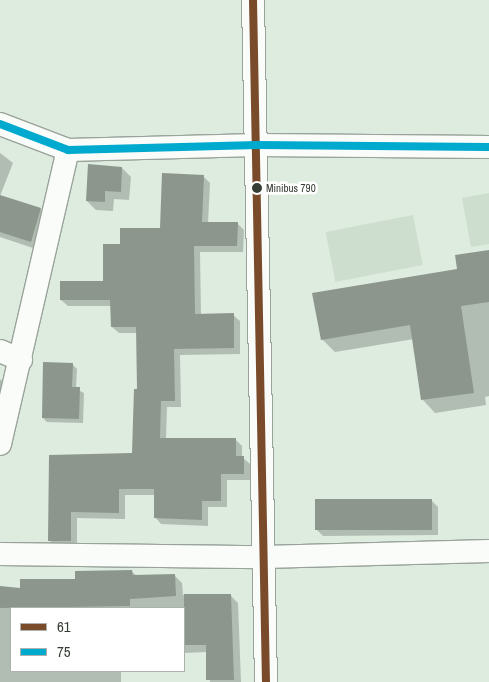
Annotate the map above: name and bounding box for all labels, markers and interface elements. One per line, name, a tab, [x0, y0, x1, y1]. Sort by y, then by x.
place label: Minibus 790	[266, 181, 316, 195]
marker: Minibus 790	[252, 183, 262, 193]
legend	[10, 607, 185, 672]
text: 61	[57, 616, 71, 637]
text: 75	[57, 641, 71, 662]

